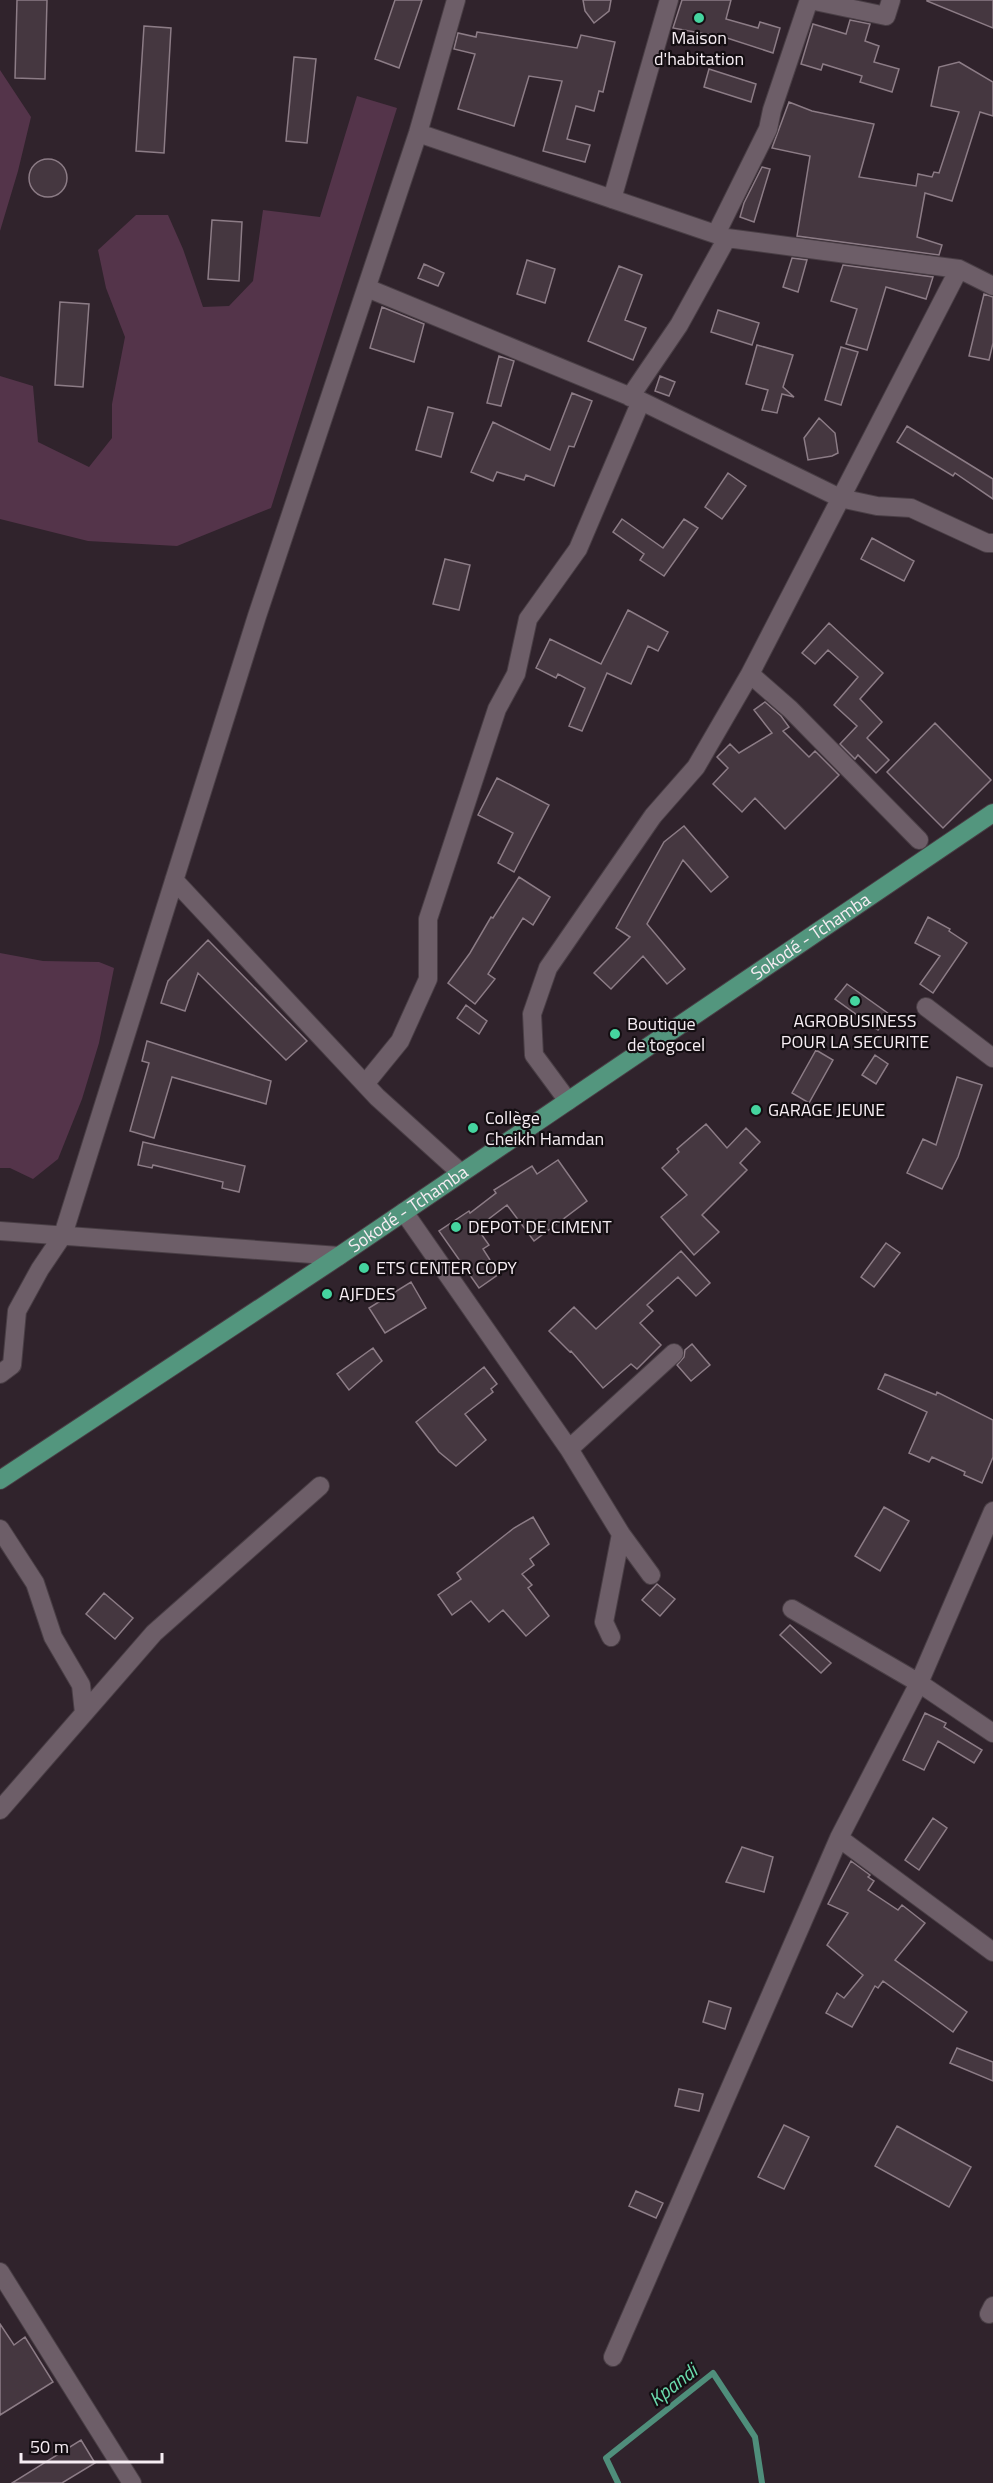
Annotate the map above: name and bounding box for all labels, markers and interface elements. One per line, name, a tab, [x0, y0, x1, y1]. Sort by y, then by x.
marker: Maison d'habitation	[692, 11, 706, 25]
place label: Maison d'habitation	[654, 24, 744, 72]
street label: Sokodé - Tchamba	[745, 886, 876, 986]
marker: AGROBUSINESS POUR LA SECURITE	[848, 994, 862, 1008]
place label: AGROBUSINESS POUR LA SECURITE	[781, 1007, 929, 1055]
place label: Boutique de togocel	[627, 1010, 705, 1058]
marker: Boutique de togocel	[608, 1027, 622, 1041]
place label: GARAGE JEUNE	[768, 1096, 885, 1123]
marker: GARAGE JEUNE	[749, 1103, 763, 1117]
place label: Collège Cheikh Hamdan	[485, 1104, 604, 1152]
marker: Collège Cheikh Hamdan	[466, 1121, 480, 1135]
street label: Sokodé - Tchamba	[343, 1158, 473, 1259]
place label: DEPOT DE CIMENT	[468, 1213, 612, 1240]
marker: DEPOT DE CIMENT	[449, 1220, 463, 1234]
place label: ETS CENTER COPY	[376, 1254, 517, 1281]
marker: ETS CENTER COPY	[357, 1261, 371, 1275]
place label: AJFDES	[339, 1280, 396, 1307]
marker: AJFDES	[320, 1287, 334, 1301]
water label: Kpandi	[642, 2354, 706, 2414]
scale bar	[21, 2426, 162, 2464]
text: 50 m	[30, 2433, 69, 2460]

